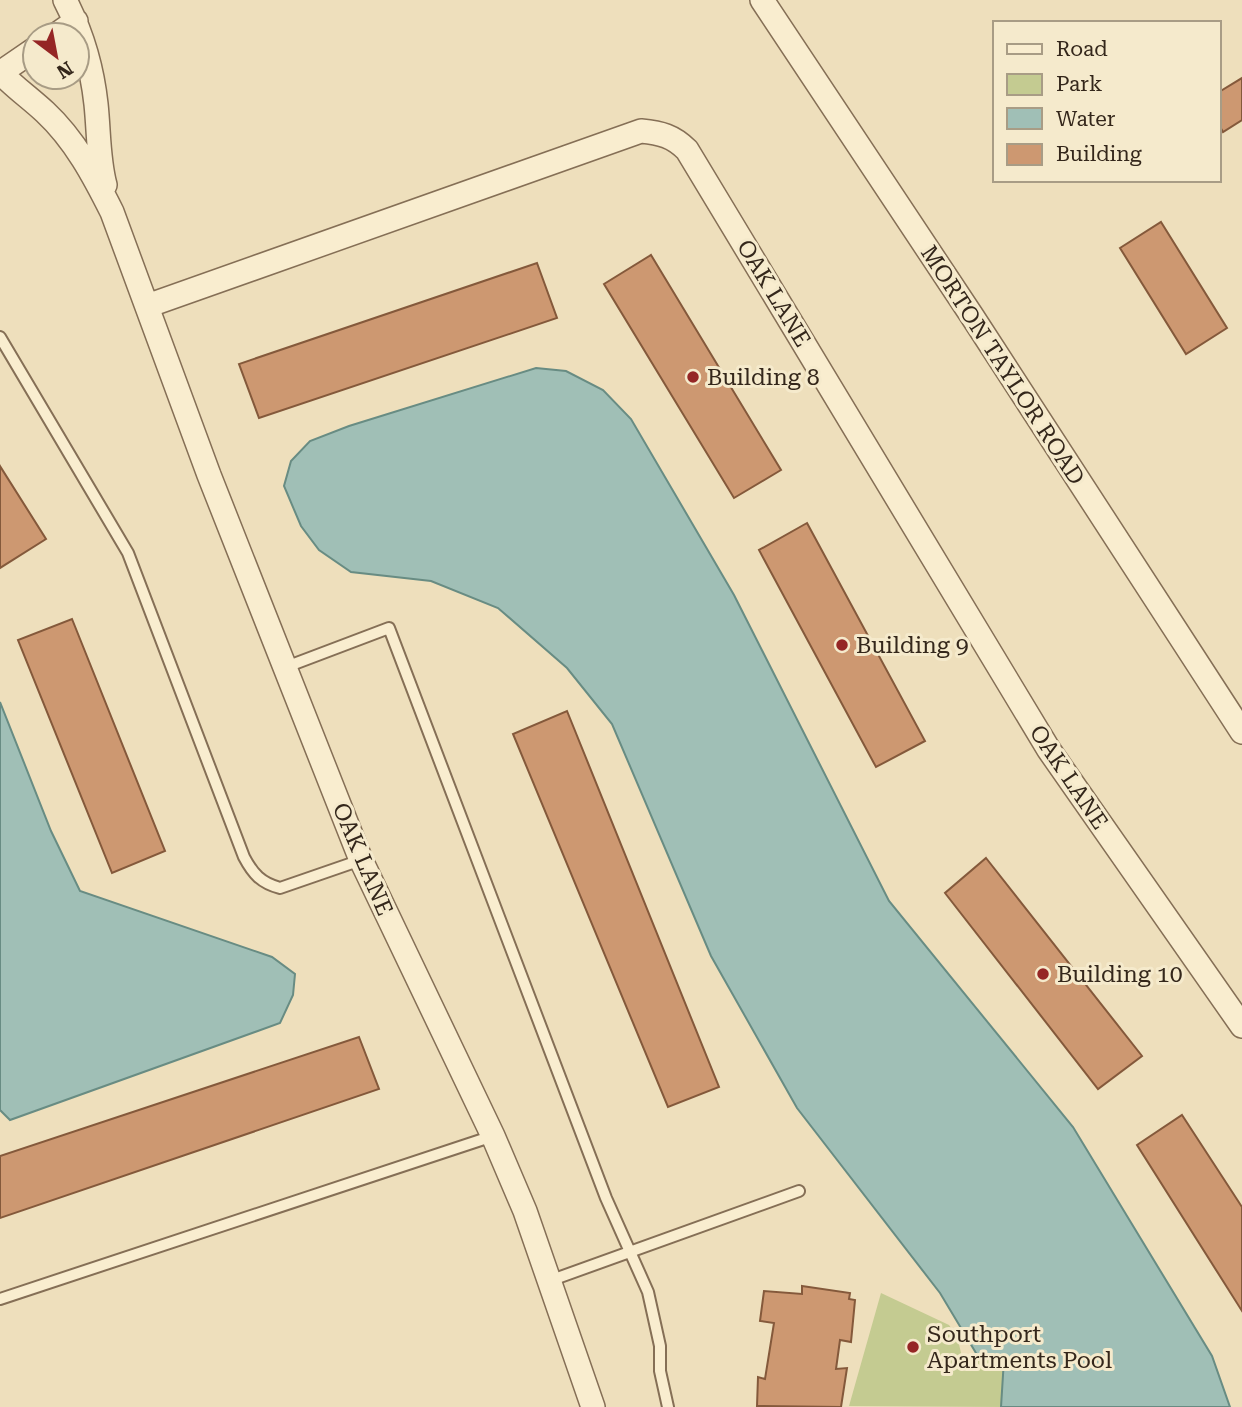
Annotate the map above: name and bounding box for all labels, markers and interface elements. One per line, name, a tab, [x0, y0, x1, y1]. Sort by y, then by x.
north arrow	[21, 21, 91, 91]
legend	[993, 21, 1221, 182]
text: Road	[1056, 37, 1108, 61]
text: N	[52, 56, 77, 84]
text: Park	[1056, 72, 1102, 96]
text: Water	[1056, 107, 1116, 131]
text: Building	[1056, 142, 1142, 166]
street label: OAK LANE	[731, 235, 816, 352]
street label: MORTON TAYLOR ROAD	[915, 240, 1090, 490]
place label: Building 8	[707, 364, 820, 391]
marker: Building 8	[685, 369, 701, 385]
place label: Building 9	[856, 632, 969, 659]
marker: Building 9	[834, 637, 850, 653]
street label: OAK LANE	[1024, 720, 1113, 835]
street label: OAK LANE	[327, 799, 398, 920]
place label: Building 10	[1057, 961, 1183, 988]
marker: Building 10	[1035, 966, 1051, 982]
place label: Southport Apartments Pool	[927, 1321, 1112, 1374]
marker: Southport Apartments Pool	[905, 1339, 921, 1355]

